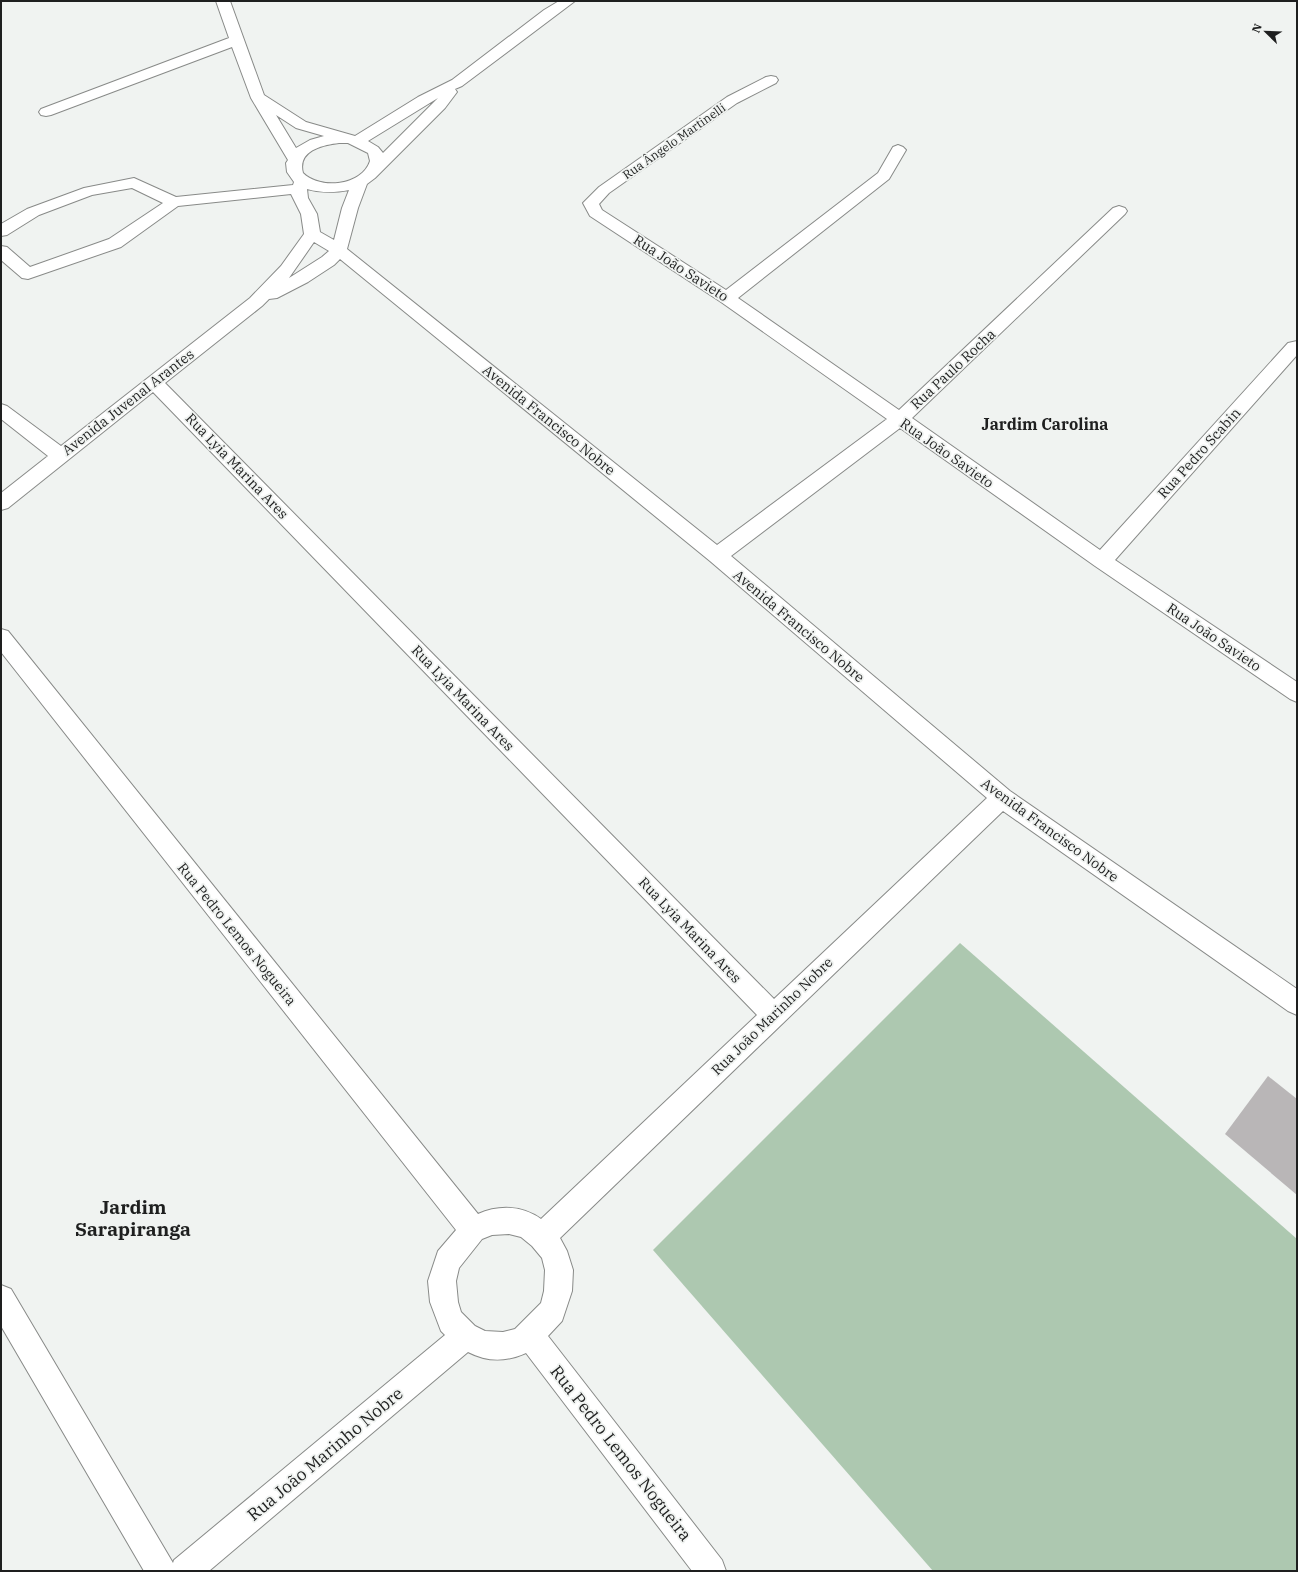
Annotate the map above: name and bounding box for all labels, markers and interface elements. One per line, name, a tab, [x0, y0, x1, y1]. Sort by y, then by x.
north arrow	[1246, 12, 1286, 52]
text: N	[1249, 21, 1265, 35]
street label: Rua Ângelo Martinelli	[620, 100, 729, 182]
street label: Rua João Savieto	[630, 231, 732, 306]
street label: Rua Paulo Rocha	[907, 325, 1000, 413]
street label: Avenida Juvenal Arantes	[58, 345, 198, 459]
street label: Avenida Francisco Nobre	[479, 361, 619, 479]
street label: Rua Pedro Scabin	[1154, 404, 1244, 502]
street label: Rua Lyia Marina Ares	[182, 409, 292, 523]
street label: Rua João Savieto	[897, 414, 997, 492]
district label: Jardim Carolina	[981, 414, 1109, 434]
street label: Avenida Francisco Nobre	[730, 566, 868, 686]
street label: Rua João Savieto	[1163, 599, 1265, 675]
street label: Rua Lyia Marina Ares	[408, 641, 518, 755]
street label: Avenida Francisco Nobre	[978, 774, 1122, 886]
street label: Rua Pedro Lemos Nogueira	[174, 859, 300, 1009]
street label: Rua Lyia Marina Ares	[635, 873, 745, 987]
street label: Rua João Marinho Nobre	[707, 953, 837, 1079]
district label: Jardim Sarapiranga	[75, 1195, 191, 1241]
street label: Rua Pedro Lemos Nogueira	[546, 1361, 696, 1545]
street label: Rua João Marinho Nobre	[243, 1382, 407, 1526]

